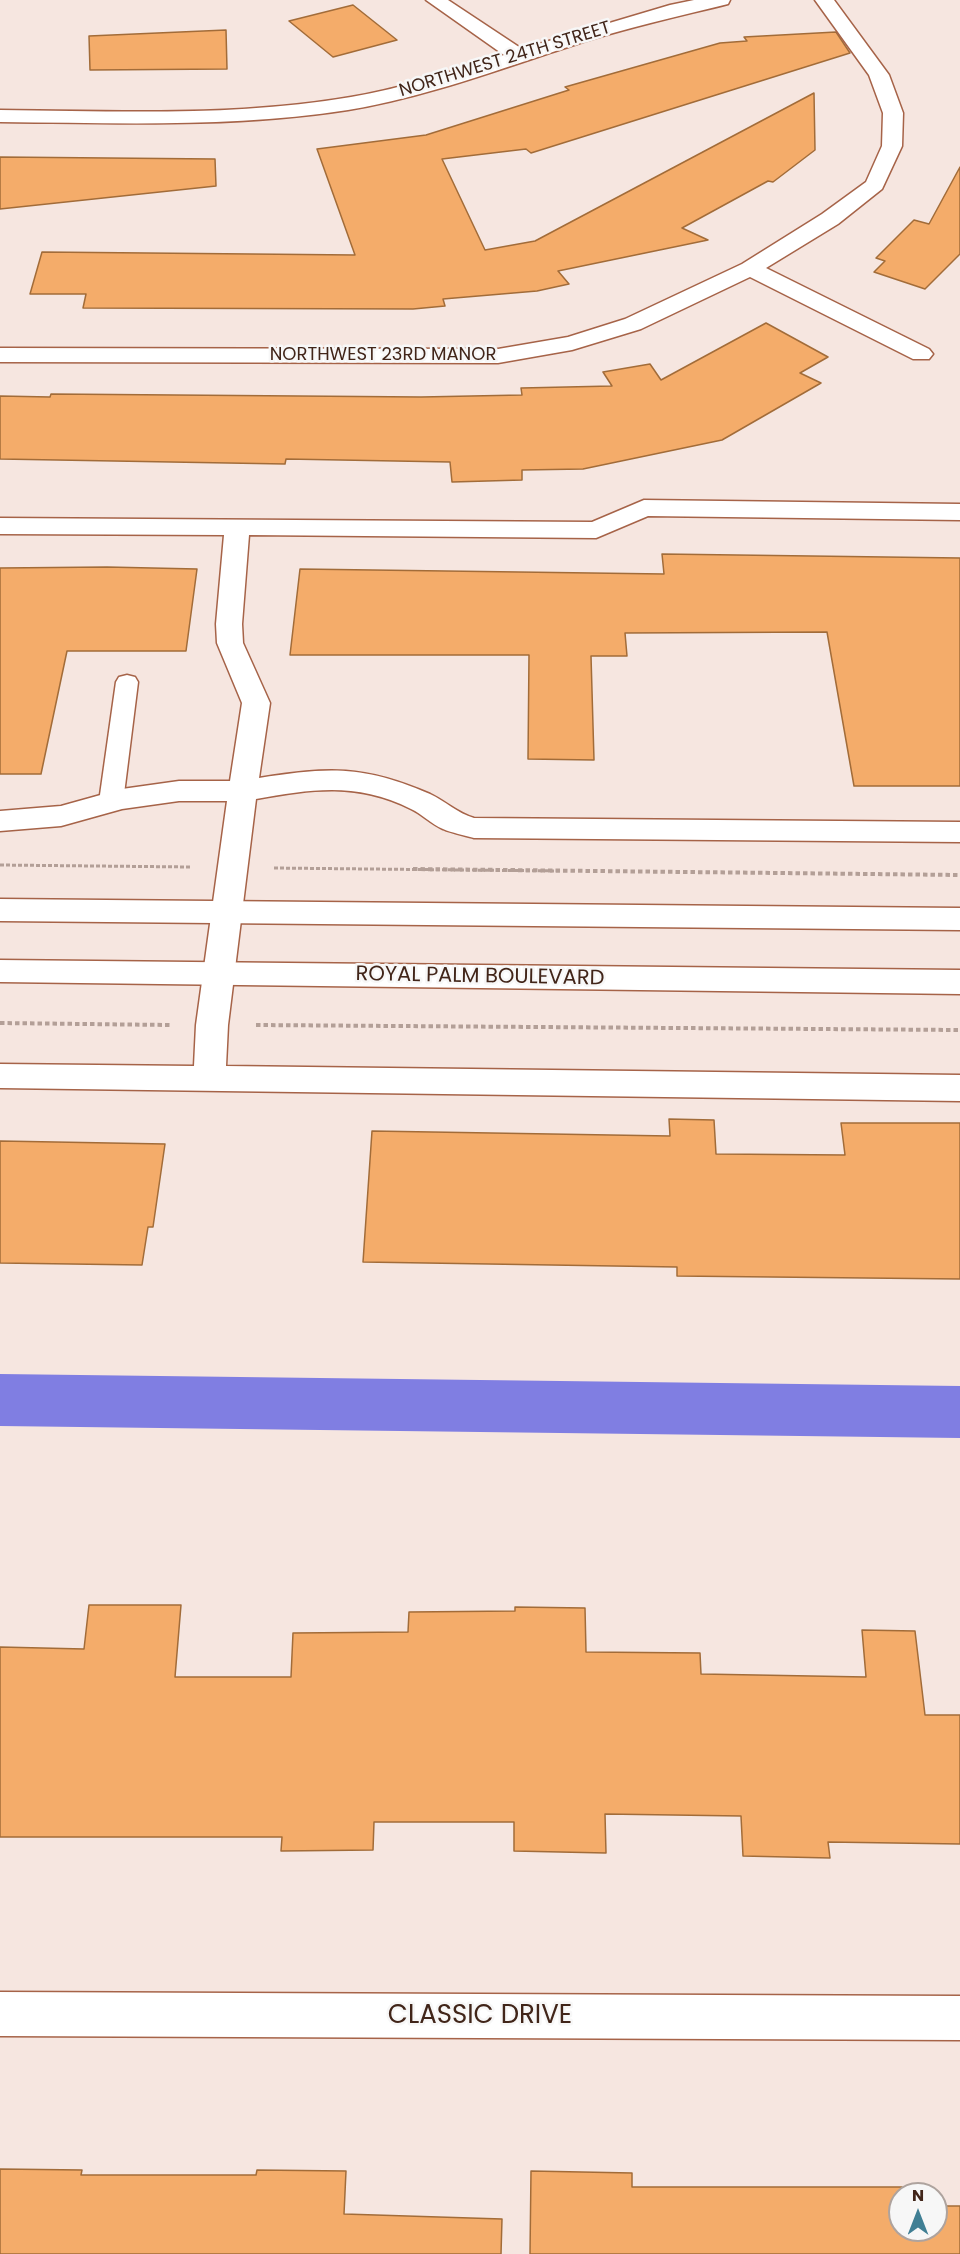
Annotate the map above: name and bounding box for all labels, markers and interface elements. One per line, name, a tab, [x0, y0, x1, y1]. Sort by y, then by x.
street label: NORTHWEST 24TH STREET	[397, 18, 613, 102]
street label: NORTHWEST 23RD MANOR	[270, 344, 496, 366]
street label: ROYAL PALM BOULEVARD	[355, 962, 605, 992]
street label: CLASSIC DRIVE	[388, 2000, 572, 2032]
north arrow	[888, 2182, 948, 2242]
text: N	[912, 2184, 924, 2207]

